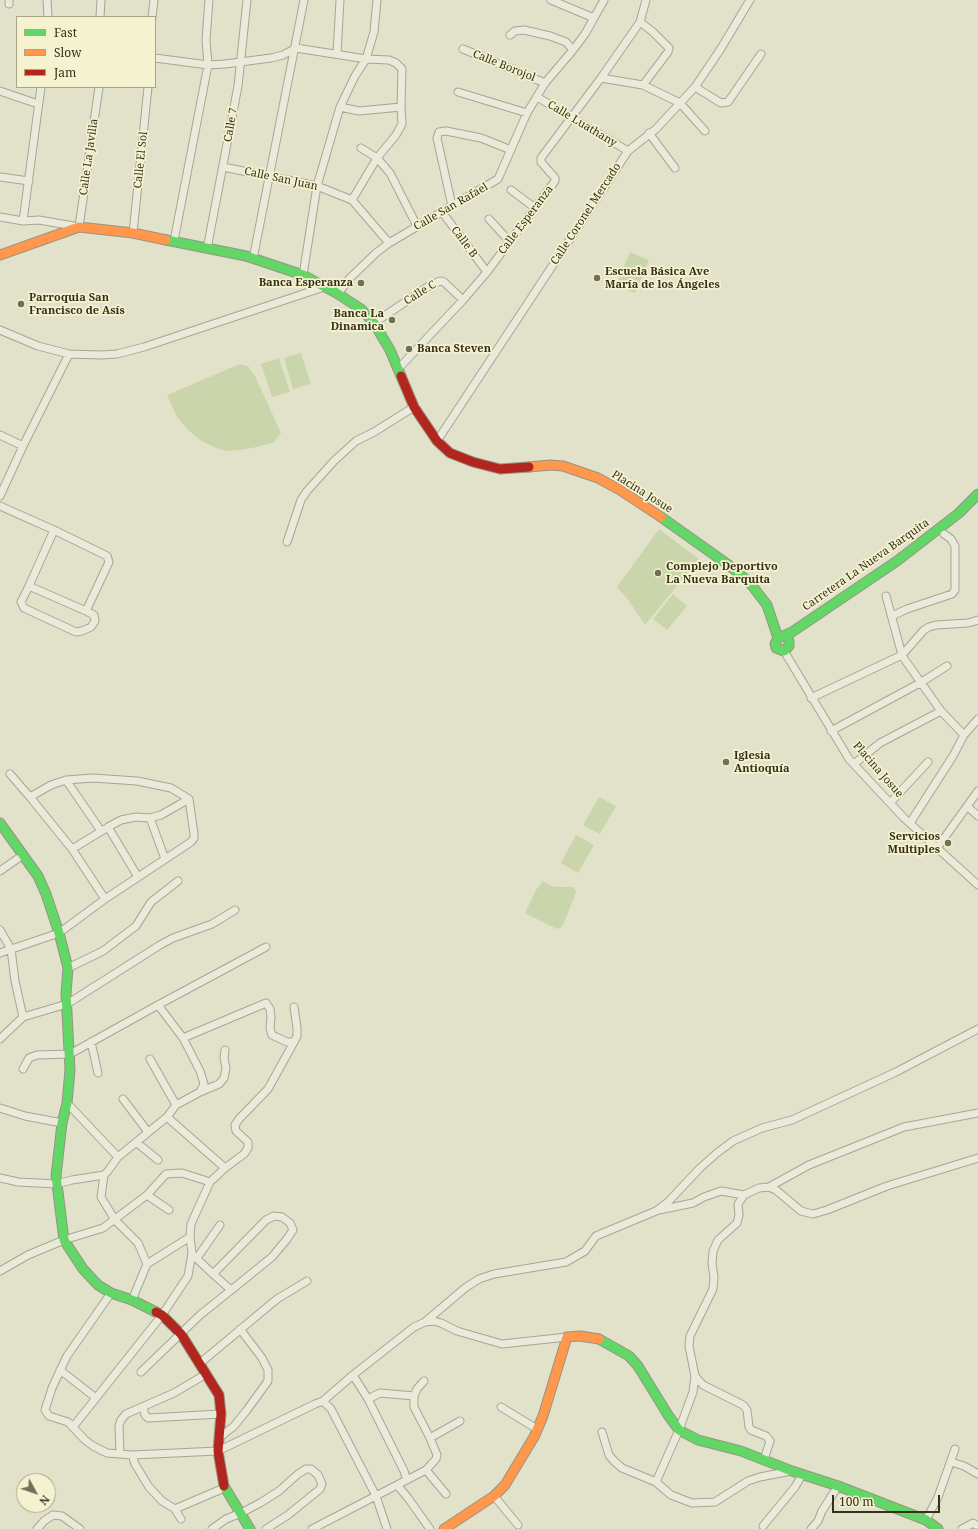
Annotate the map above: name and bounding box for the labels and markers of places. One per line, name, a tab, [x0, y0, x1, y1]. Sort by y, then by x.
place label: Escuela Básica Ave María de los Ángeles	[605, 265, 720, 291]
marker: Escuela Básica Ave María de los Ángeles	[592, 273, 602, 283]
place label: Banca Esperanza	[259, 276, 353, 290]
marker: Banca Esperanza	[356, 278, 366, 288]
place label: Parroquia San Francisco de Asís	[29, 291, 125, 317]
marker: Parroquia San Francisco de Asís	[16, 299, 26, 309]
place label: Banca La Dinamica	[331, 307, 384, 333]
marker: Banca La Dinamica	[387, 315, 397, 325]
place label: Banca Steven	[417, 342, 491, 356]
marker: Banca Steven	[404, 344, 414, 354]
place label: Complejo Deportivo La Nueva Barquita	[666, 560, 778, 586]
marker: Complejo Deportivo La Nueva Barquita	[653, 568, 663, 578]
place label: Iglesia Antioquía	[734, 749, 790, 775]
marker: Iglesia Antioquía	[721, 757, 731, 767]
place label: Servicios Multiples	[887, 830, 940, 856]
marker: Servicios Multiples	[943, 838, 953, 848]

